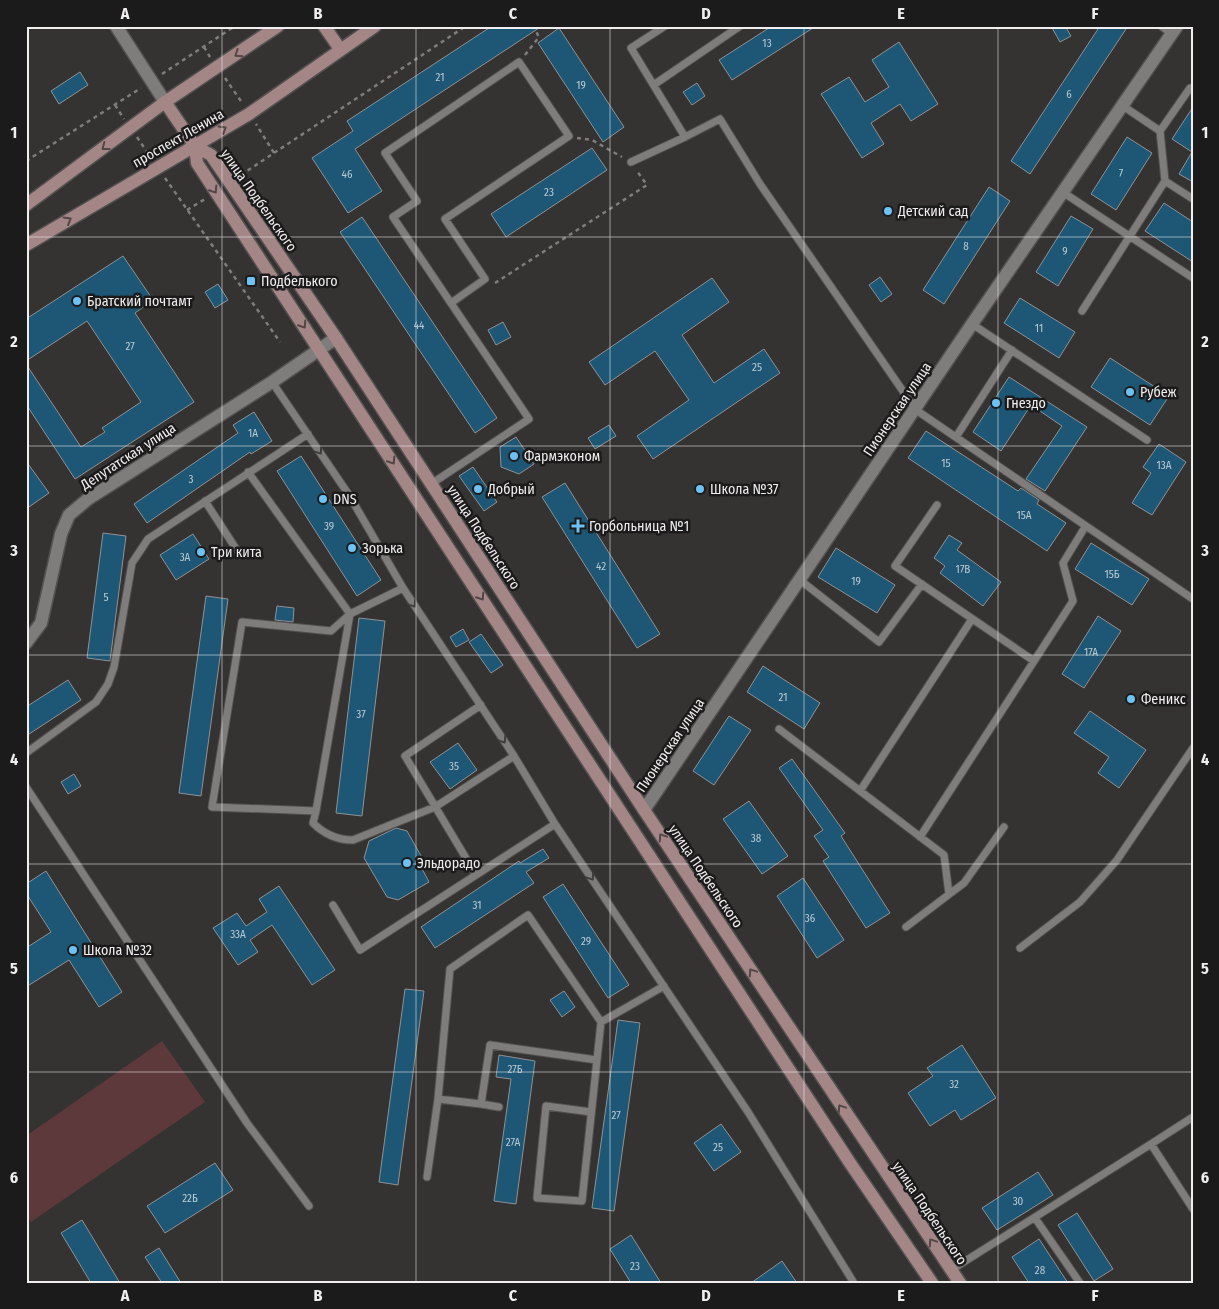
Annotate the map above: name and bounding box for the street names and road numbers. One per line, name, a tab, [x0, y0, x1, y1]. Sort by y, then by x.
street label: проспект Ленина	[130, 105, 227, 171]
street label: улица Подбельского	[217, 146, 300, 255]
street label: Пионерская улица	[860, 359, 935, 459]
street label: Депутатская улица	[77, 419, 179, 494]
street label: улица Подбельского	[443, 482, 524, 593]
street label: Пионерская улица	[633, 695, 708, 795]
street label: улица Подбельского	[665, 821, 746, 931]
street label: улица Подбельского	[889, 1158, 970, 1268]

